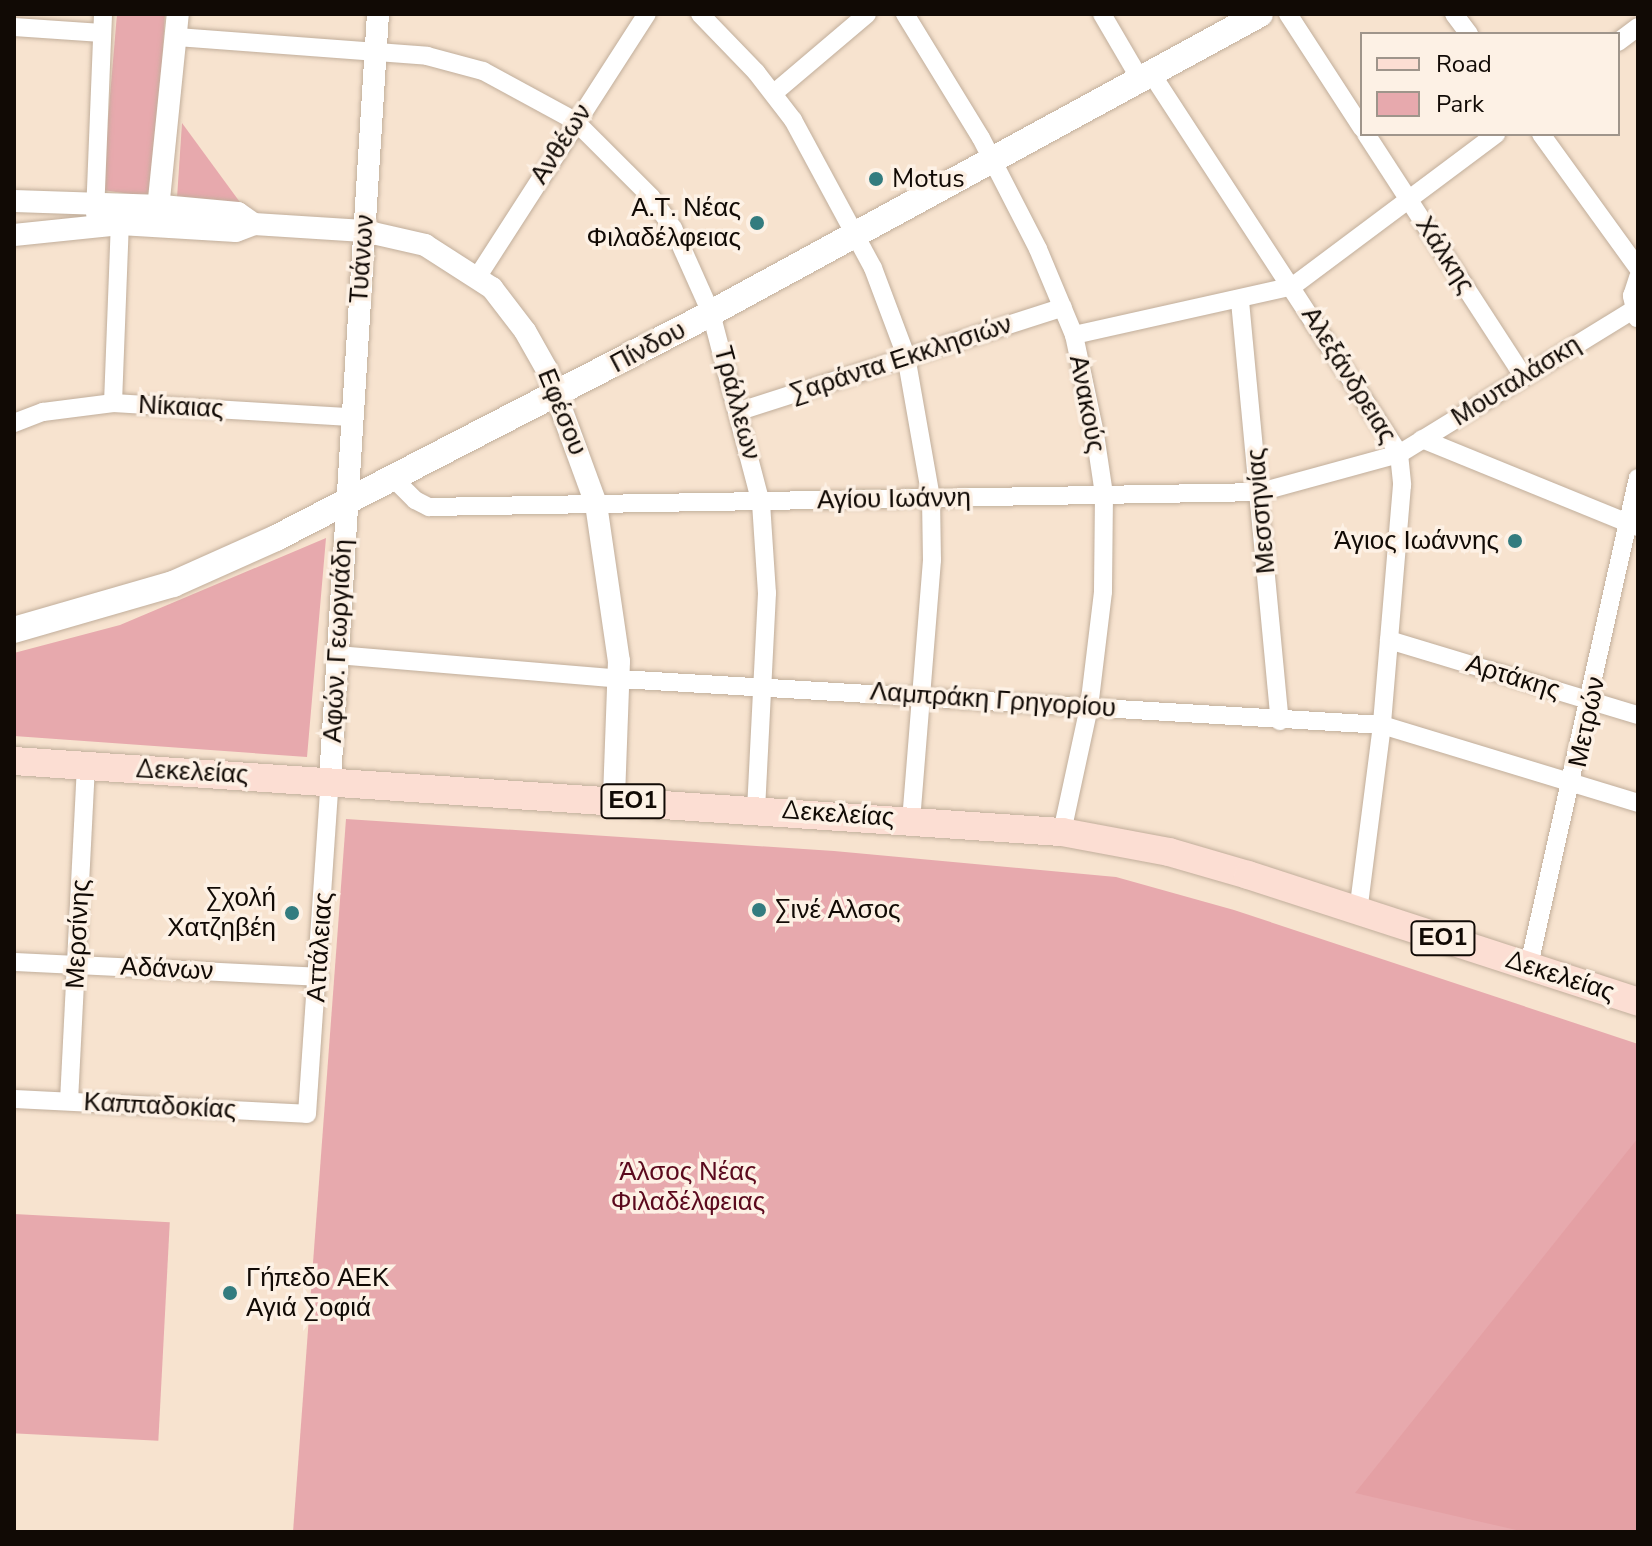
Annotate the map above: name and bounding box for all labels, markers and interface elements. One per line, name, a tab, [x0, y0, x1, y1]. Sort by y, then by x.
legend	[1360, 32, 1620, 136]
text: Road	[1436, 48, 1492, 80]
text: Park	[1436, 88, 1484, 120]
street label: Ανθέων	[524, 98, 598, 190]
place label: Motus	[892, 163, 965, 195]
marker: Motus	[867, 170, 885, 188]
place label: Α.Τ. Νέας Φιλαδέλφειας	[586, 192, 741, 254]
street label: Χάλκης	[1409, 211, 1481, 299]
street label: Τυάνων	[343, 213, 381, 305]
marker: Α.Τ. Νέας Φιλαδέλφειας	[748, 214, 766, 232]
street label: Αλεξάνδρειας	[1295, 301, 1403, 449]
street label: Σαράντα Εκκλησιών	[786, 308, 1016, 410]
street label: Πίνδου	[605, 314, 691, 380]
street label: Μουταλάσκη	[1446, 329, 1586, 433]
street label: Τράλλεων	[707, 343, 767, 463]
street label: Ανακούς	[1062, 353, 1112, 455]
street label: Εφέσου	[531, 364, 593, 460]
street label: Νίκαιας	[137, 389, 225, 425]
street label: Μεσσηνίας	[1240, 447, 1282, 575]
street label: Αγίου Ιωάννη	[817, 482, 971, 516]
place label: Άγιος Ιωάννης	[1334, 525, 1499, 557]
marker: Άγιος Ιωάννης	[1506, 532, 1524, 550]
street label: Αφών. Γεωργιάδη	[317, 538, 359, 744]
street label: Αρτάκης	[1462, 648, 1564, 706]
street label: Μετρών	[1562, 674, 1612, 770]
street label: Λαμπράκη Γρηγορίου	[869, 676, 1117, 724]
street label: Δεκελείας	[135, 753, 249, 791]
road number: ΕΟ1	[599, 781, 667, 821]
street label: Δεκελείας	[781, 794, 895, 834]
street label: Μερσίνης	[60, 878, 96, 990]
place label: Σχολή Χατζηβέη	[167, 882, 276, 944]
street label: Αττάλειας	[301, 891, 339, 1003]
place label: Σινέ Αλσος	[775, 894, 901, 926]
marker: Σινέ Αλσος	[750, 901, 768, 919]
marker: Σχολή Χατζηβέη	[283, 904, 301, 922]
road number: ΕΟ1	[1409, 918, 1477, 958]
street label: Δεκελείας	[1501, 944, 1619, 1008]
street label: Αδάνων	[120, 951, 214, 987]
street label: Καππαδοκίας	[83, 1086, 237, 1126]
park label: Άλσος Νέας Φιλαδέλφειας	[611, 1156, 765, 1218]
place label: Γήπεδο ΑΕΚ Αγιά Σοφιά	[246, 1262, 389, 1324]
marker: Γήπεδο ΑΕΚ Αγιά Σοφιά	[221, 1284, 239, 1302]

